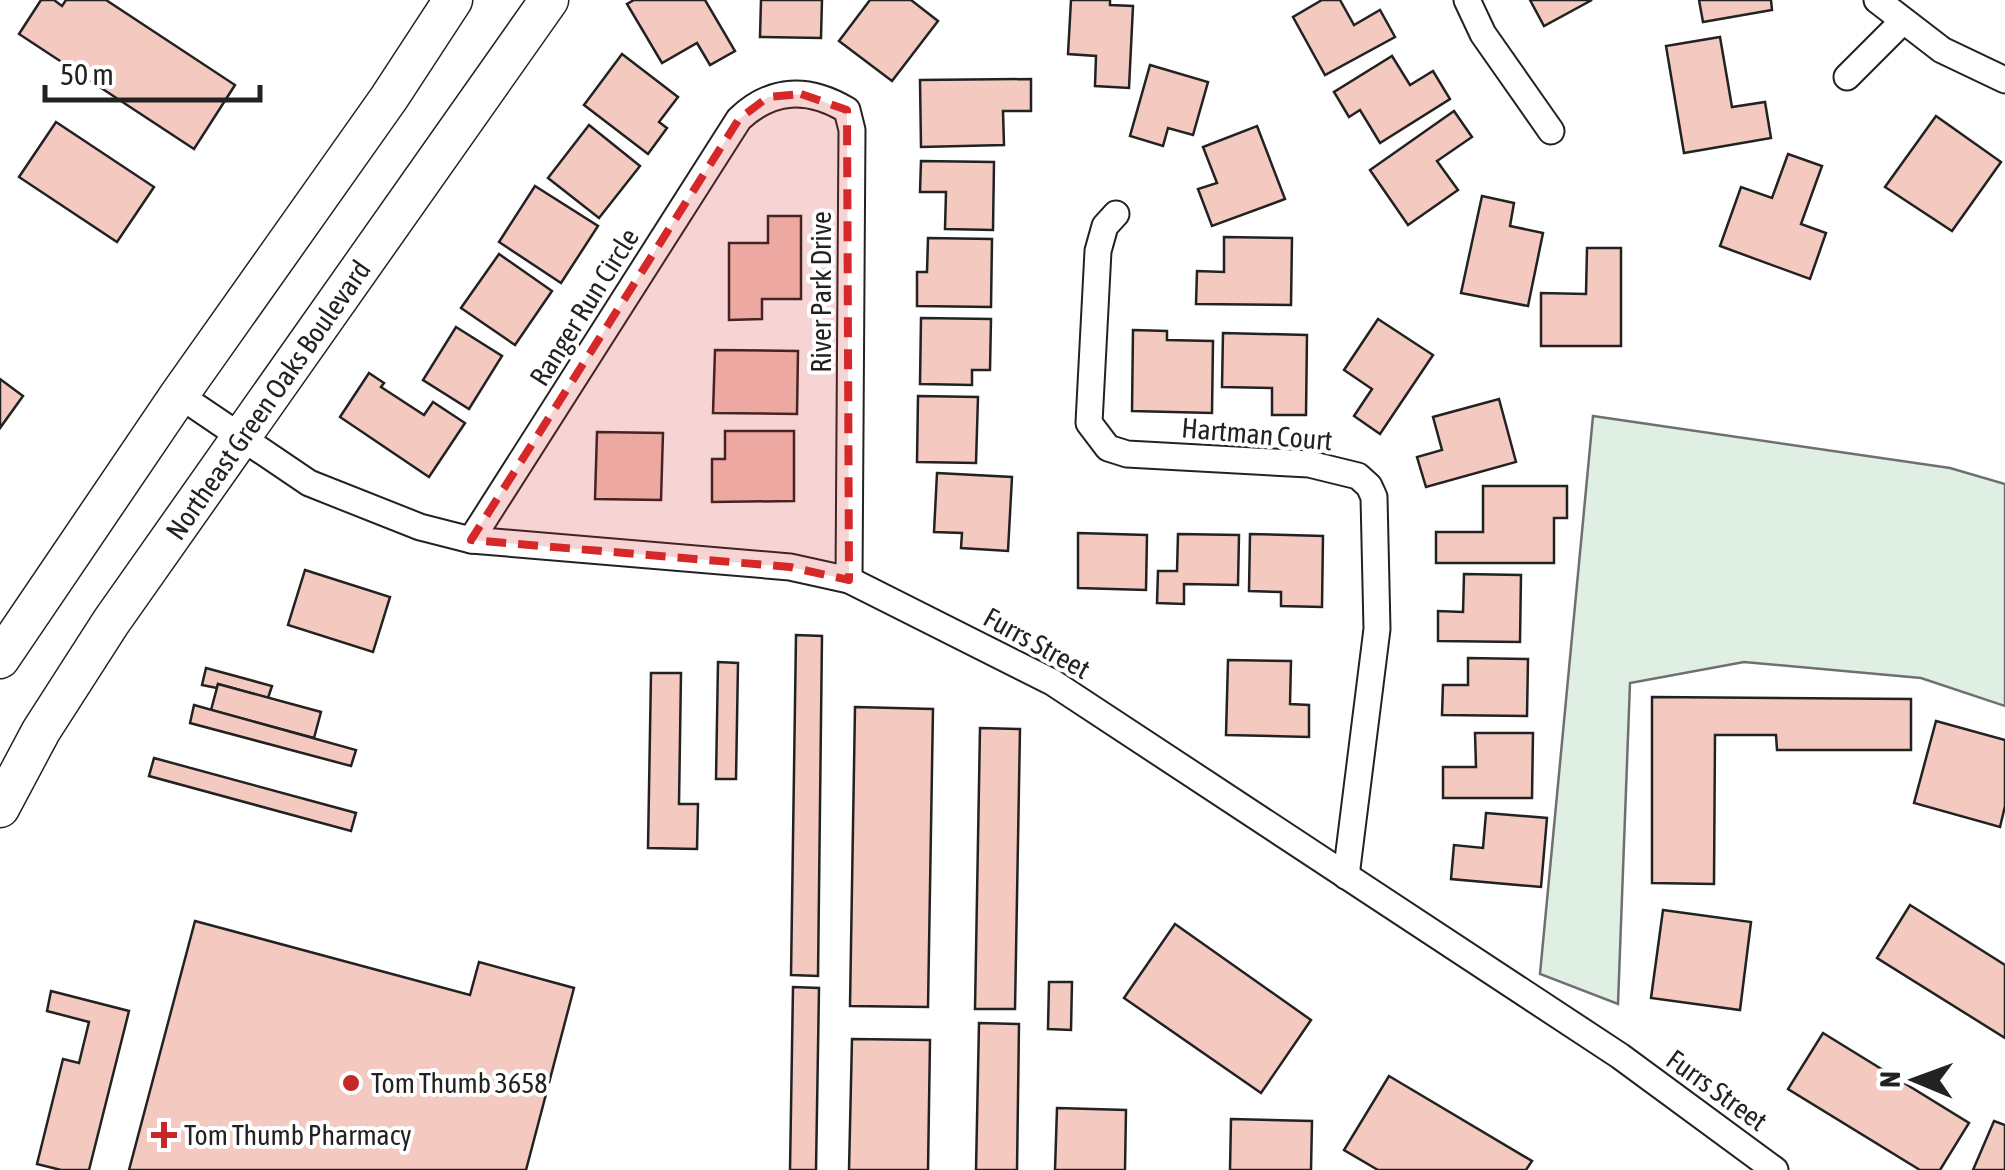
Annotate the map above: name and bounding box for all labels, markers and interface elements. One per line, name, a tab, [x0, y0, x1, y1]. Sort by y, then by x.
scale bar	[45, 40, 260, 102]
text: 50 m	[60, 57, 114, 91]
street label: River Park Drive	[805, 211, 837, 373]
street label: Ranger Run Circle	[523, 222, 645, 392]
street label: Northeast Green Oaks Boulevard	[159, 254, 377, 546]
street label: Hartman Court	[1180, 411, 1334, 457]
street label: Furrs Street	[978, 601, 1096, 685]
north arrow	[1865, 1030, 1965, 1130]
street label: Furrs Street	[1661, 1043, 1773, 1137]
place label: Tom Thumb 3658	[371, 1067, 548, 1099]
text: N	[1874, 1071, 1906, 1088]
marker: Tom Thumb 3658	[340, 1072, 362, 1094]
place label: Tom Thumb Pharmacy	[184, 1119, 412, 1151]
marker: Tom Thumb Pharmacy	[153, 1124, 175, 1146]

